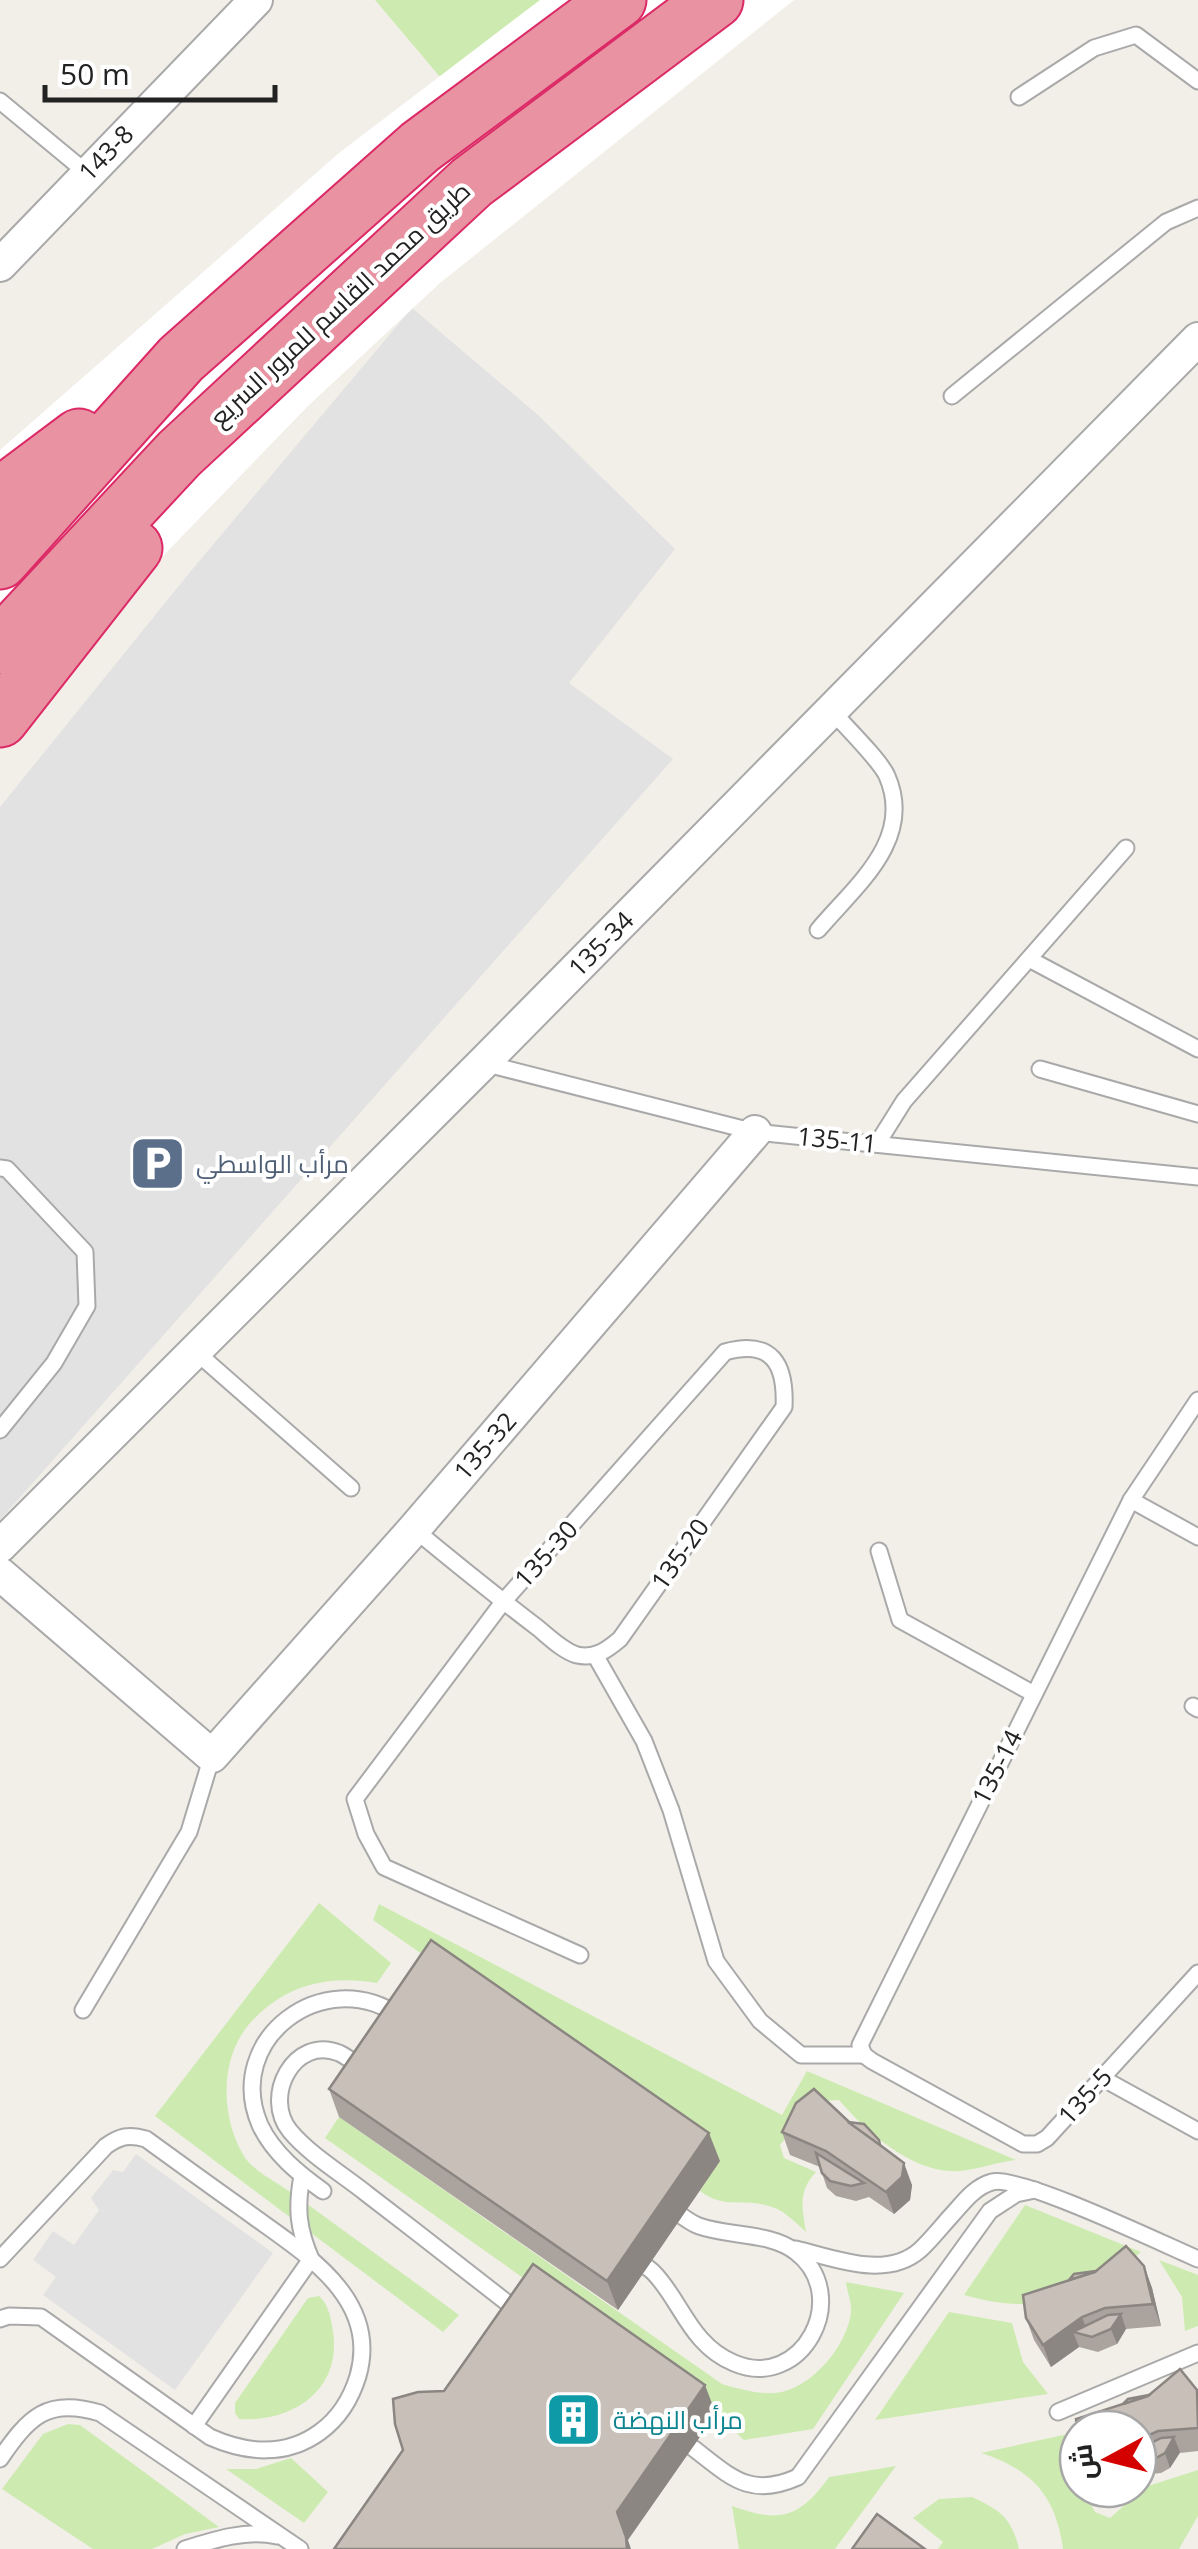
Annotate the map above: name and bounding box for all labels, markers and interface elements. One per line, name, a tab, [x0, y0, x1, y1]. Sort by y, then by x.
scale bar	[45, 40, 275, 102]
text: 50 m	[60, 53, 130, 94]
street label: 143-8	[70, 117, 140, 188]
street label: طريق محمد القاسم للمرور السريع	[202, 173, 478, 435]
street label: 135-34	[560, 903, 640, 983]
street label: 135-11	[796, 1118, 878, 1160]
parking icon: مرأب الواسطي	[127, 1134, 187, 1194]
place label: مرأب الواسطي	[196, 1146, 349, 1184]
street label: 135-32	[445, 1404, 523, 1487]
street label: 135-20	[642, 1511, 716, 1596]
street label: 135-30	[506, 1512, 584, 1594]
street label: 135-14	[963, 1723, 1029, 1810]
street label: 135-5	[1050, 2060, 1119, 2131]
building icon: مرأب النهضة	[544, 2390, 604, 2450]
place label: مرأب النهضة	[613, 2402, 743, 2436]
north arrow	[1058, 2409, 1158, 2509]
text: ش	[1061, 2442, 1103, 2482]

